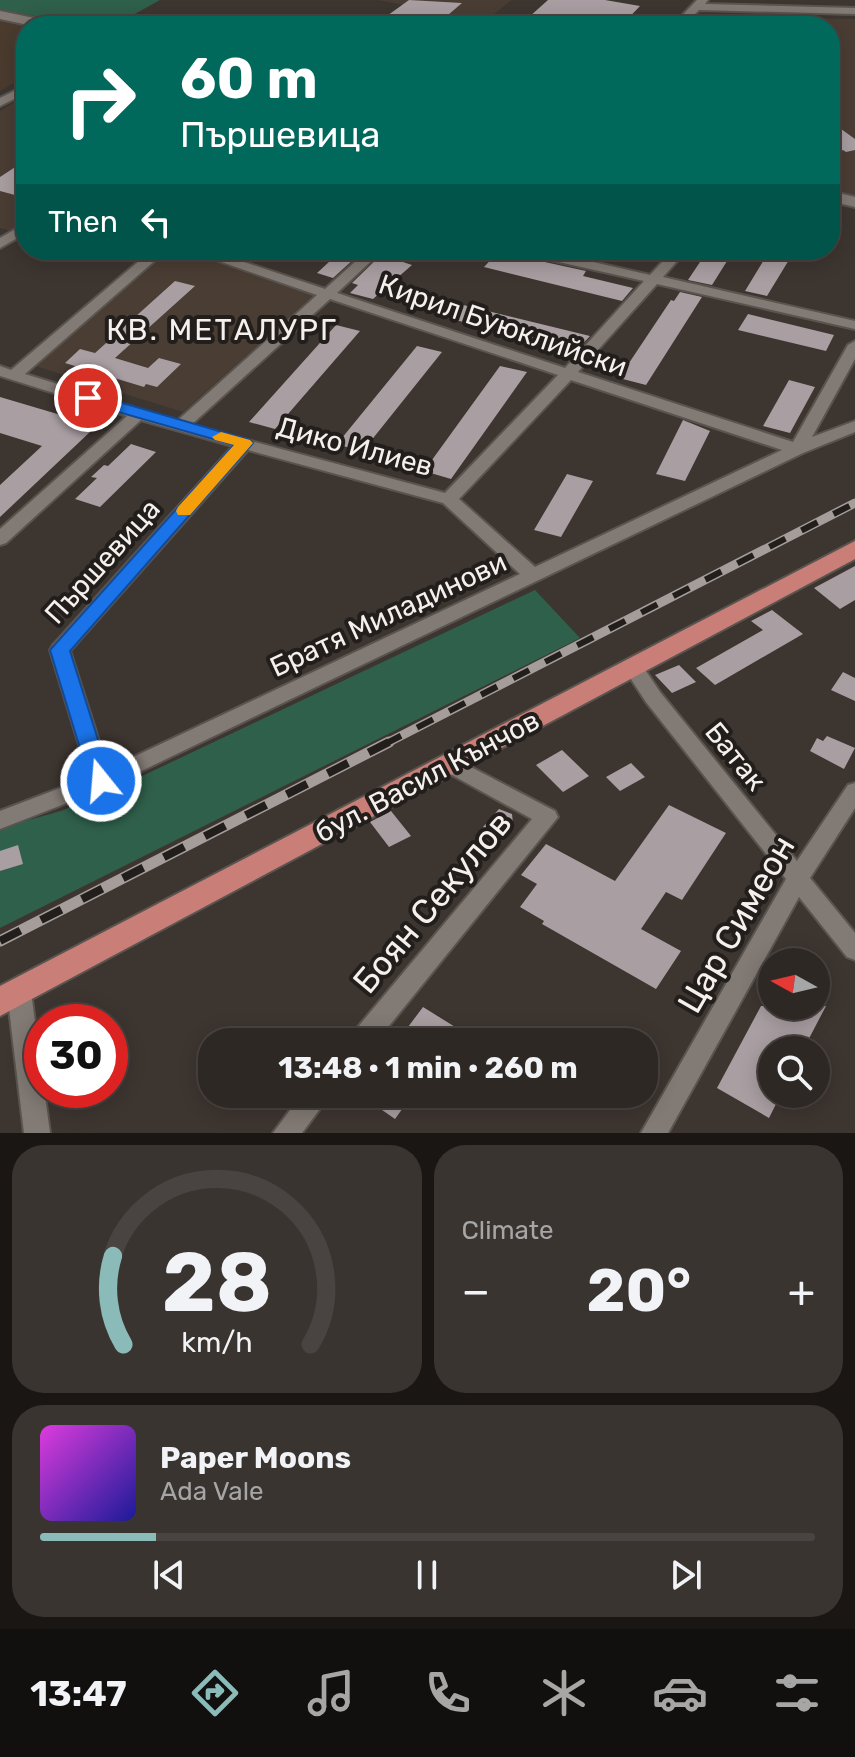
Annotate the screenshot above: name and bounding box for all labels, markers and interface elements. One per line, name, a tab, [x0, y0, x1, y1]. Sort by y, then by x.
text: 60 m	[180, 46, 318, 112]
icon: right	[48, 48, 152, 152]
text: Пършевица	[180, 113, 380, 156]
icon: left	[134, 200, 178, 244]
text: Then	[48, 204, 118, 240]
street label: Кирил Буюклийски	[374, 268, 631, 383]
district label: КВ. МЕТАЛУРГ	[106, 312, 338, 348]
pin	[54, 364, 122, 432]
icon: arrive	[66, 376, 110, 420]
street label: Дико Илиев	[274, 410, 436, 483]
street label: Пършевица	[38, 492, 167, 630]
street label: Братя Миладинови	[265, 545, 512, 684]
street label: бул. Васил Кънчов	[310, 703, 545, 849]
street label: Батак	[698, 716, 773, 797]
position arrow	[59, 739, 143, 823]
street label: Боян Секулов	[344, 803, 520, 1002]
street label: Цар Симеон	[669, 828, 804, 1020]
north arrow	[758, 948, 830, 1020]
map controls	[758, 948, 830, 1108]
speed limit sign: 30	[24, 1004, 128, 1108]
button: search	[758, 1036, 830, 1108]
text: 13:48 · 1 min · 260 m	[278, 1050, 578, 1086]
text: Climate	[462, 1215, 554, 1246]
text: 28	[162, 1233, 272, 1332]
text: 20°	[587, 1255, 691, 1326]
text: −	[462, 1265, 490, 1317]
text: +	[788, 1265, 815, 1317]
text: km/h	[181, 1325, 252, 1359]
text: Paper Moons	[160, 1440, 351, 1476]
text: Ada Vale	[160, 1476, 264, 1507]
icon: previous	[147, 1553, 191, 1597]
icon: pause	[405, 1553, 449, 1597]
icon: next	[664, 1553, 708, 1597]
icon: directions	[187, 1665, 243, 1721]
icon: music	[303, 1665, 359, 1721]
icon: phone	[420, 1665, 476, 1721]
icon: climate	[536, 1665, 592, 1721]
icon: car	[652, 1665, 708, 1721]
icon: filters	[769, 1665, 825, 1721]
text: 13:47	[30, 1672, 127, 1715]

